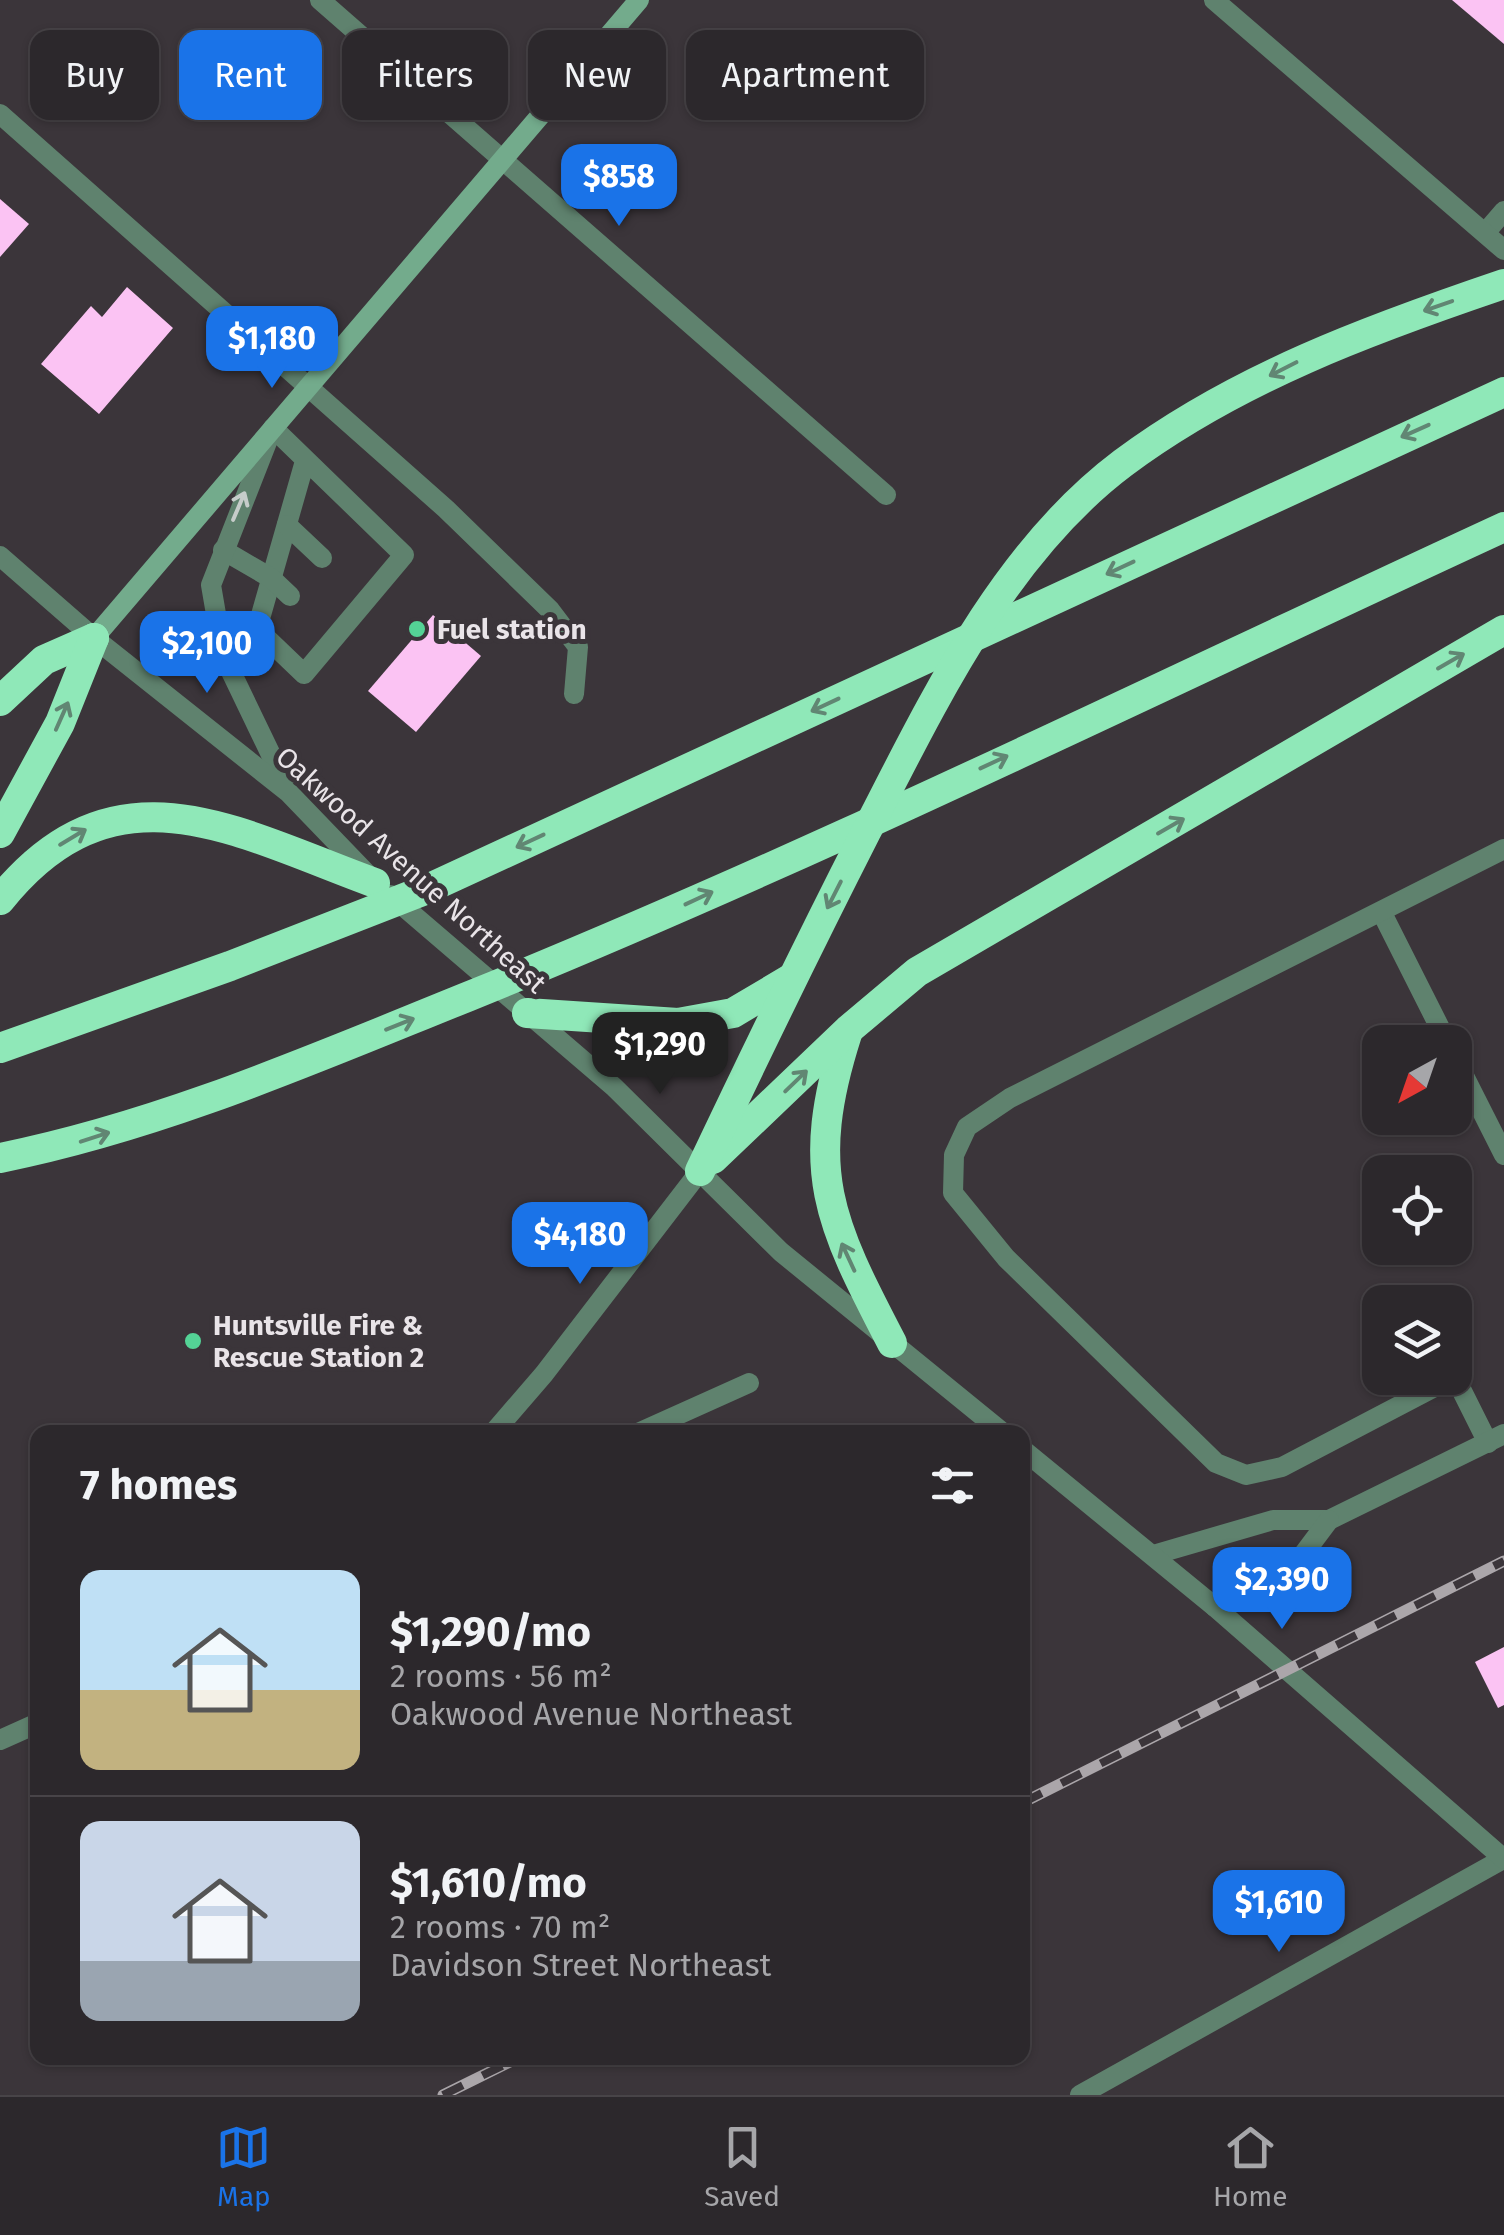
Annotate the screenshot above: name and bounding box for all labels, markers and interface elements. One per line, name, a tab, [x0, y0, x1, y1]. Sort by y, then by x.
chip: Buy	[30, 30, 159, 120]
chip: Rent	[179, 30, 322, 120]
chip: Filters	[342, 30, 508, 120]
chip: New	[528, 30, 666, 120]
chip: Apartment	[686, 30, 924, 120]
pin: $858	[560, 144, 678, 229]
text: $858	[583, 157, 655, 195]
one-way arrow	[1423, 299, 1455, 317]
pin: $1,180	[191, 306, 353, 391]
text: $1,180	[228, 319, 316, 357]
one-way arrow	[1269, 360, 1299, 379]
one-way arrow	[1400, 423, 1431, 441]
one-way arrow	[232, 492, 250, 522]
one-way arrow	[1106, 559, 1136, 578]
pin: $2,100	[126, 611, 288, 696]
place label: Fuel station	[437, 613, 587, 646]
marker: Fuel station	[406, 618, 428, 640]
text: $2,100	[162, 624, 252, 662]
one-way arrow	[1436, 651, 1465, 671]
one-way arrow	[811, 696, 841, 715]
one-way arrow	[54, 701, 72, 732]
street label: Oakwood Avenue Northeast	[269, 740, 553, 1001]
one-way arrow	[978, 751, 1008, 770]
one-way arrow	[1156, 816, 1185, 836]
one-way arrow	[59, 827, 87, 847]
one-way arrow	[516, 833, 546, 852]
one-way arrow	[824, 879, 843, 909]
one-way arrow	[683, 888, 713, 907]
pin: $1,290	[579, 1012, 741, 1097]
one-way arrow	[384, 1014, 414, 1032]
text: $1,290	[614, 1025, 706, 1063]
north arrow	[1362, 1025, 1472, 1135]
map controls	[1362, 1025, 1472, 1395]
one-way arrow	[784, 1069, 808, 1093]
one-way arrow	[79, 1126, 110, 1144]
button: locate	[1362, 1155, 1472, 1265]
pin: $4,180	[499, 1202, 661, 1287]
text: $4,180	[534, 1215, 626, 1253]
one-way arrow	[837, 1243, 856, 1273]
button: layers	[1362, 1285, 1472, 1395]
place label: Huntsville Fire & Rescue Station 2	[213, 1309, 424, 1374]
marker: Huntsville Fire & Rescue Station 2	[182, 1330, 204, 1352]
icon: filters	[925, 1458, 980, 1513]
text: 7 homes	[80, 1460, 237, 1510]
pin: $2,390	[1201, 1547, 1363, 1632]
text: $2,390	[1235, 1560, 1329, 1598]
text: $1,290/mo	[390, 1607, 591, 1657]
icon: home	[160, 1610, 280, 1730]
text: 2 rooms · 56 m²	[390, 1657, 612, 1695]
text: Oakwood Avenue Northeast	[390, 1695, 792, 1733]
text: $1,610/mo	[390, 1858, 587, 1908]
icon: home	[160, 1861, 280, 1981]
pin: $1,610	[1198, 1870, 1360, 1955]
text: $1,610	[1235, 1883, 1323, 1921]
text: 2 rooms · 70 m²	[390, 1908, 610, 1946]
text: Davidson Street Northeast	[390, 1946, 771, 1984]
tab: Map	[216, 2120, 271, 2213]
tab: Saved	[704, 2120, 780, 2213]
tab: Home	[1213, 2120, 1288, 2213]

